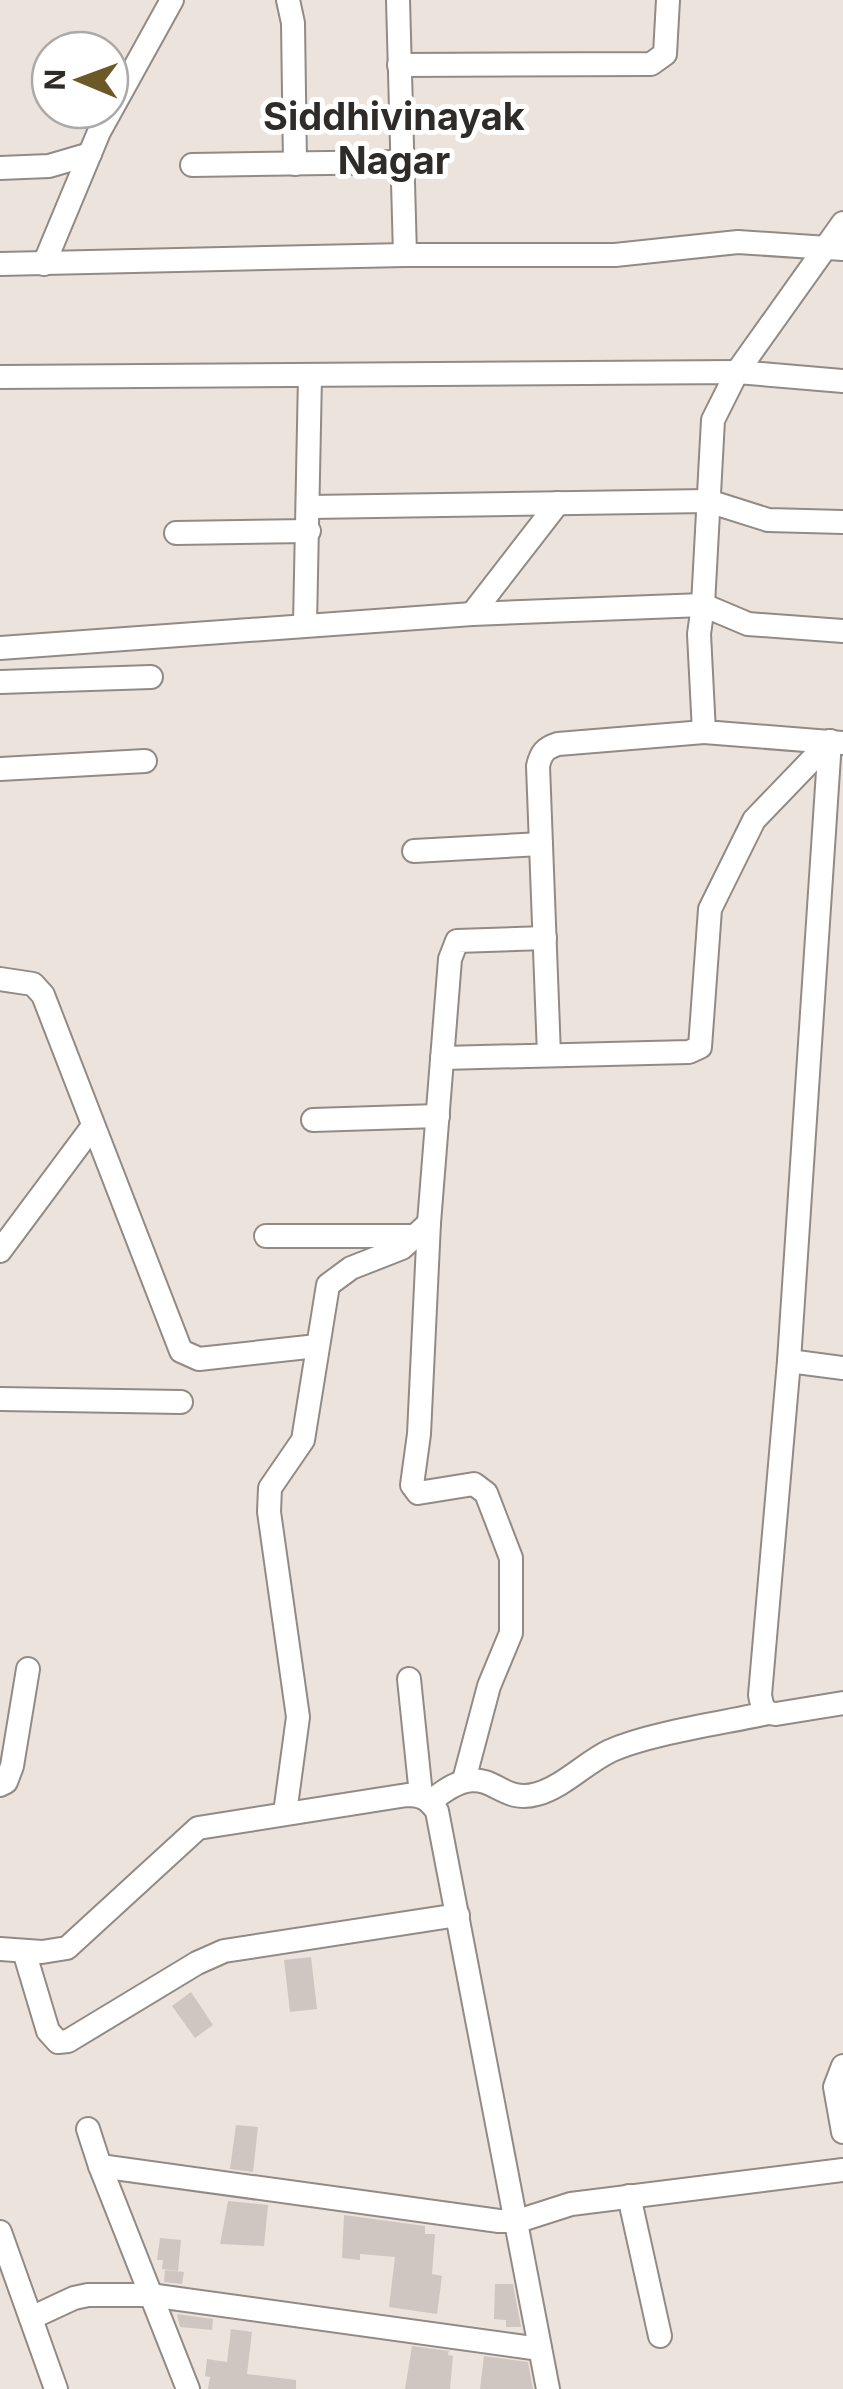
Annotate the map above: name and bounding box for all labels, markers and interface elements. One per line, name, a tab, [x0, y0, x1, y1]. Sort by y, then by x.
north arrow	[30, 30, 130, 130]
text: N	[38, 69, 72, 91]
district label: Siddhivinayak Nagar	[263, 93, 525, 183]

